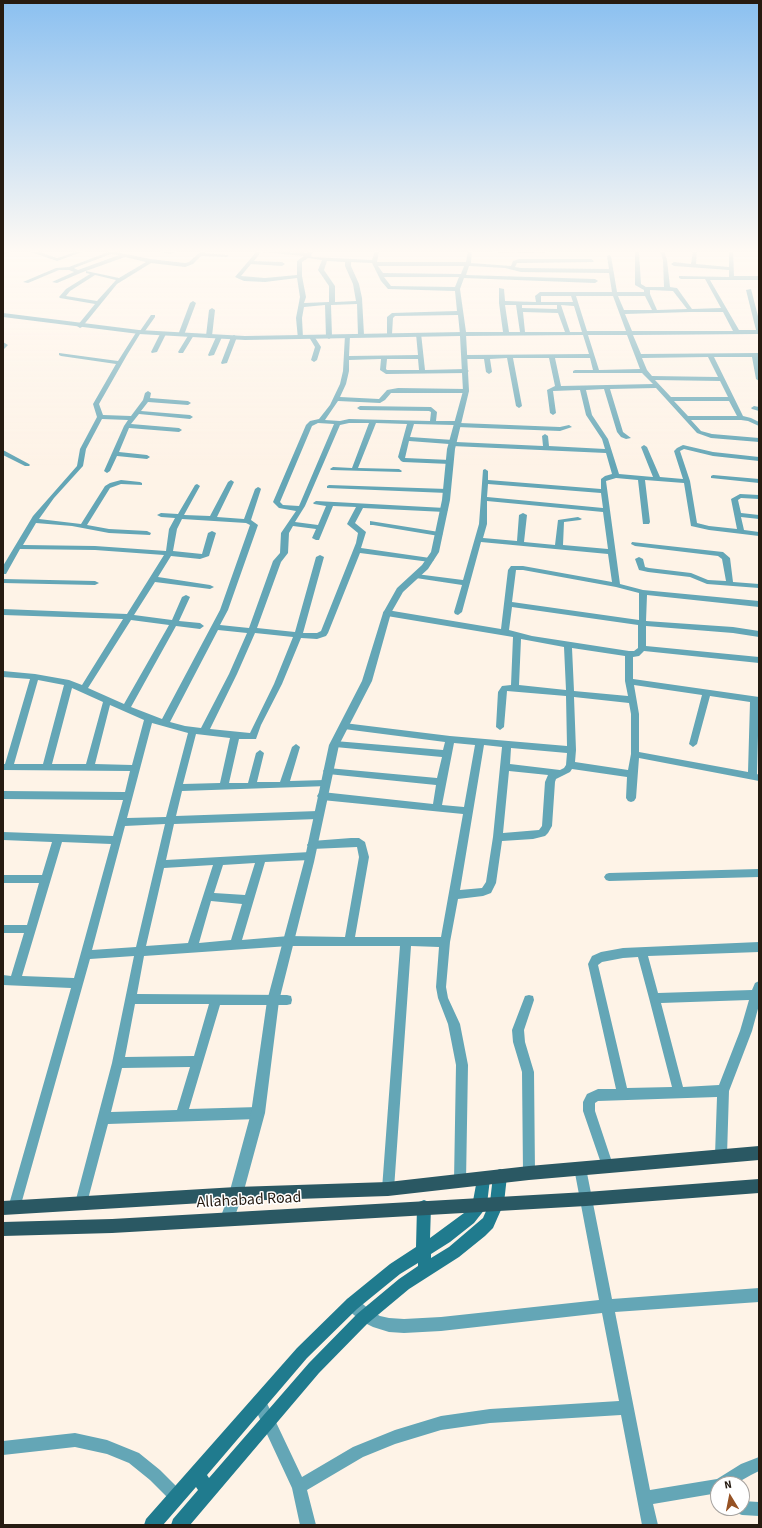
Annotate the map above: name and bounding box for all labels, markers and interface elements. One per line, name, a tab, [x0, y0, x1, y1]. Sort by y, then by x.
street label: Allahabad Road	[196, 1189, 302, 1213]
north arrow	[710, 1476, 750, 1516]
text: N	[723, 1477, 733, 1493]

